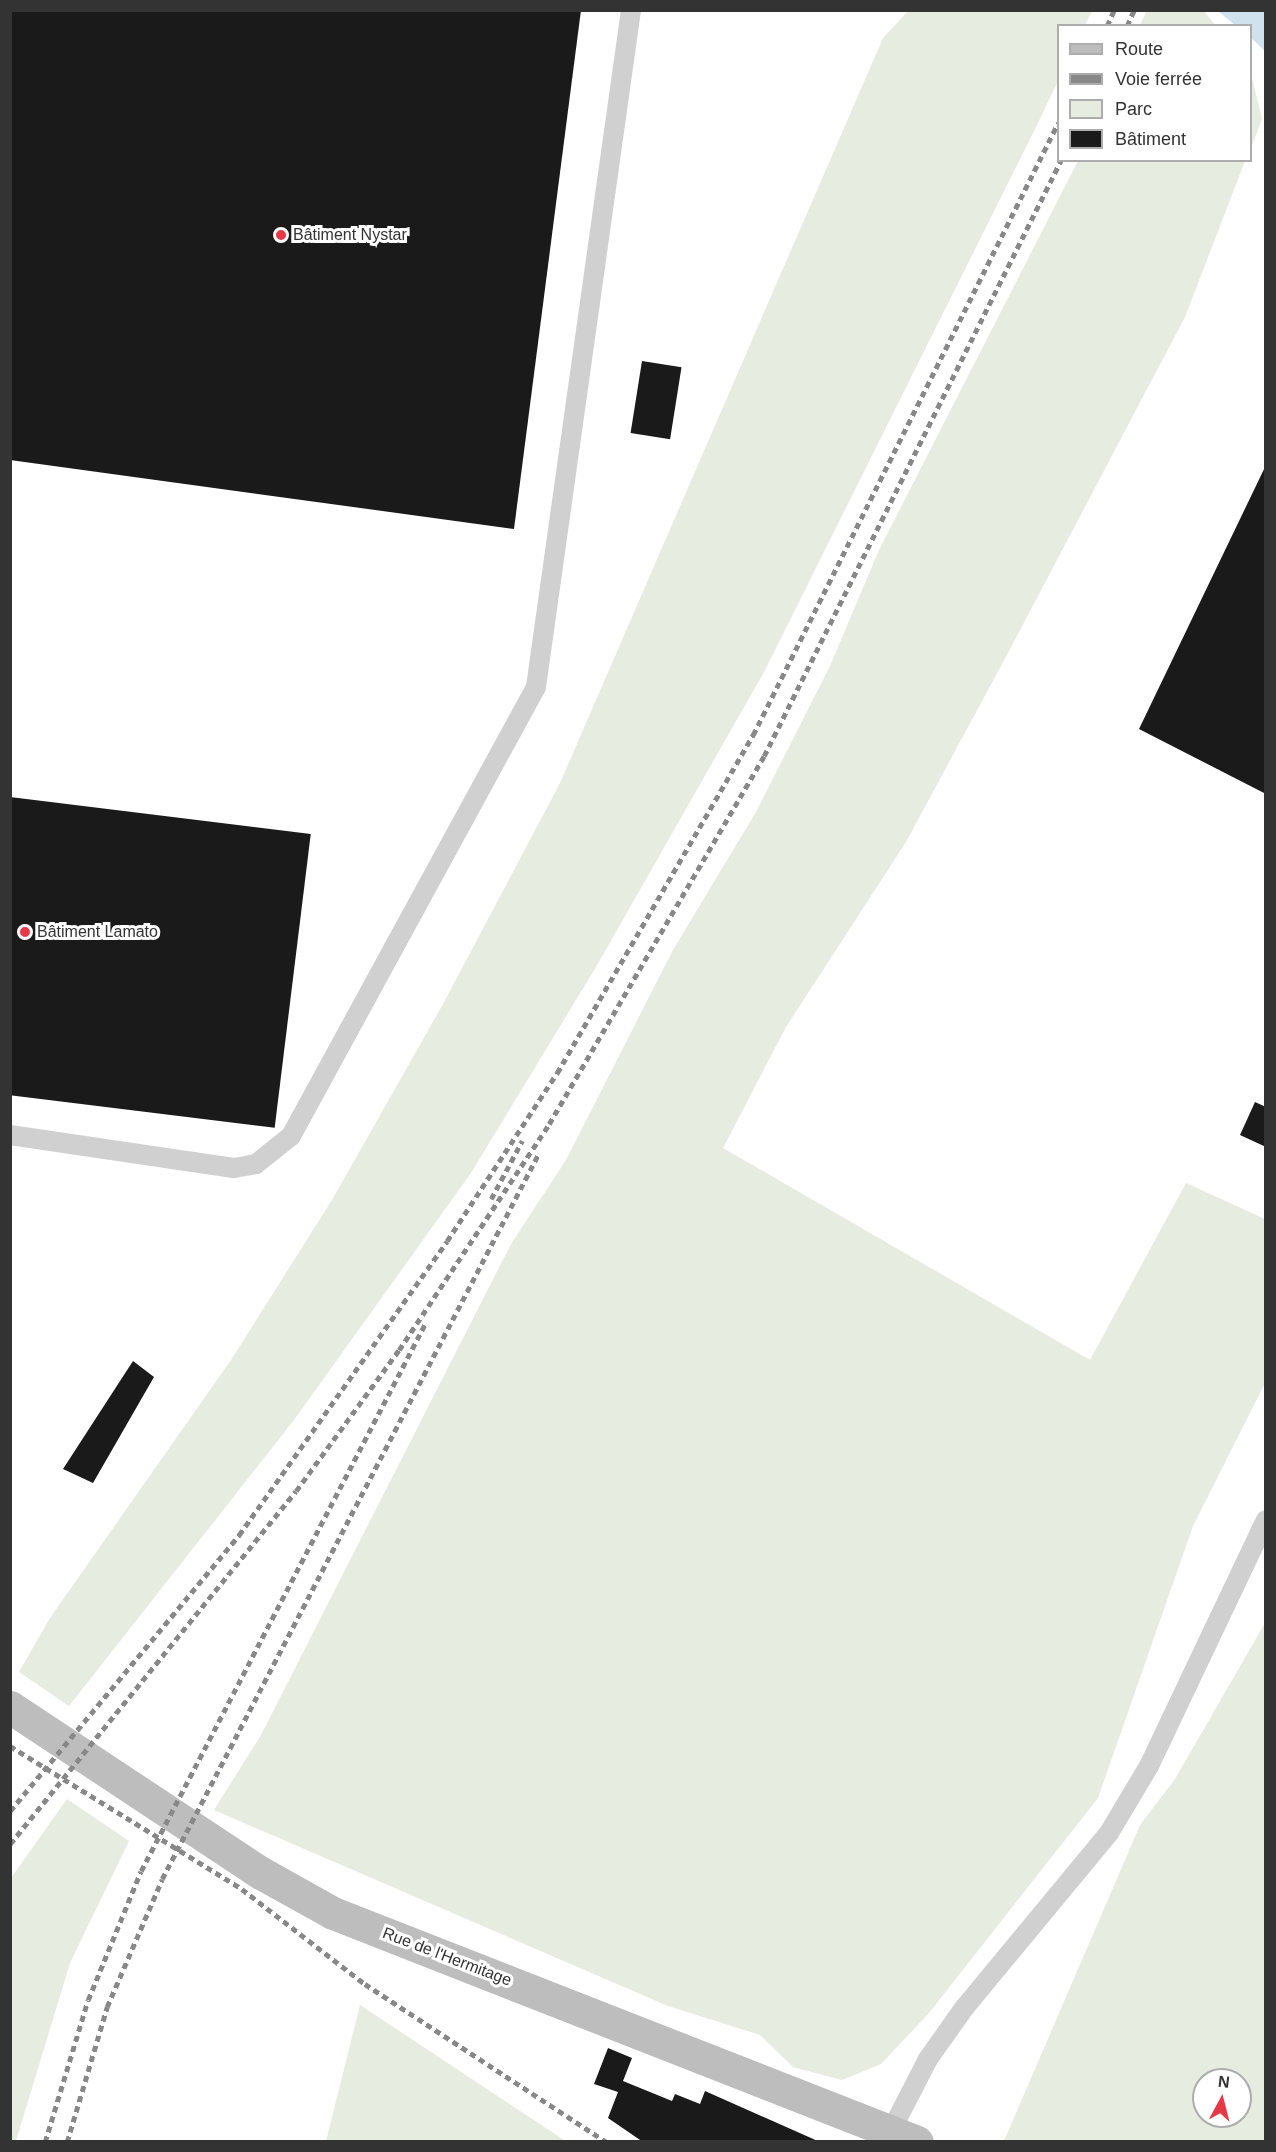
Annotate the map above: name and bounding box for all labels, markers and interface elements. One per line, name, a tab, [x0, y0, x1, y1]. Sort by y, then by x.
legend	[1057, 24, 1252, 162]
text: Route	[1115, 39, 1163, 59]
text: Voie ferrée	[1115, 69, 1202, 89]
text: Parc	[1115, 99, 1152, 119]
text: Bâtiment	[1115, 129, 1186, 149]
place label: Bâtiment Nystar	[293, 225, 407, 245]
marker: Bâtiment Nystar	[274, 228, 288, 242]
place label: Bâtiment Lamato	[37, 922, 158, 942]
marker: Bâtiment Lamato	[18, 925, 32, 939]
street label: Rue de l'Hermitage	[380, 1924, 514, 1990]
north arrow	[1192, 2068, 1252, 2128]
text: N	[1217, 2072, 1231, 2091]

